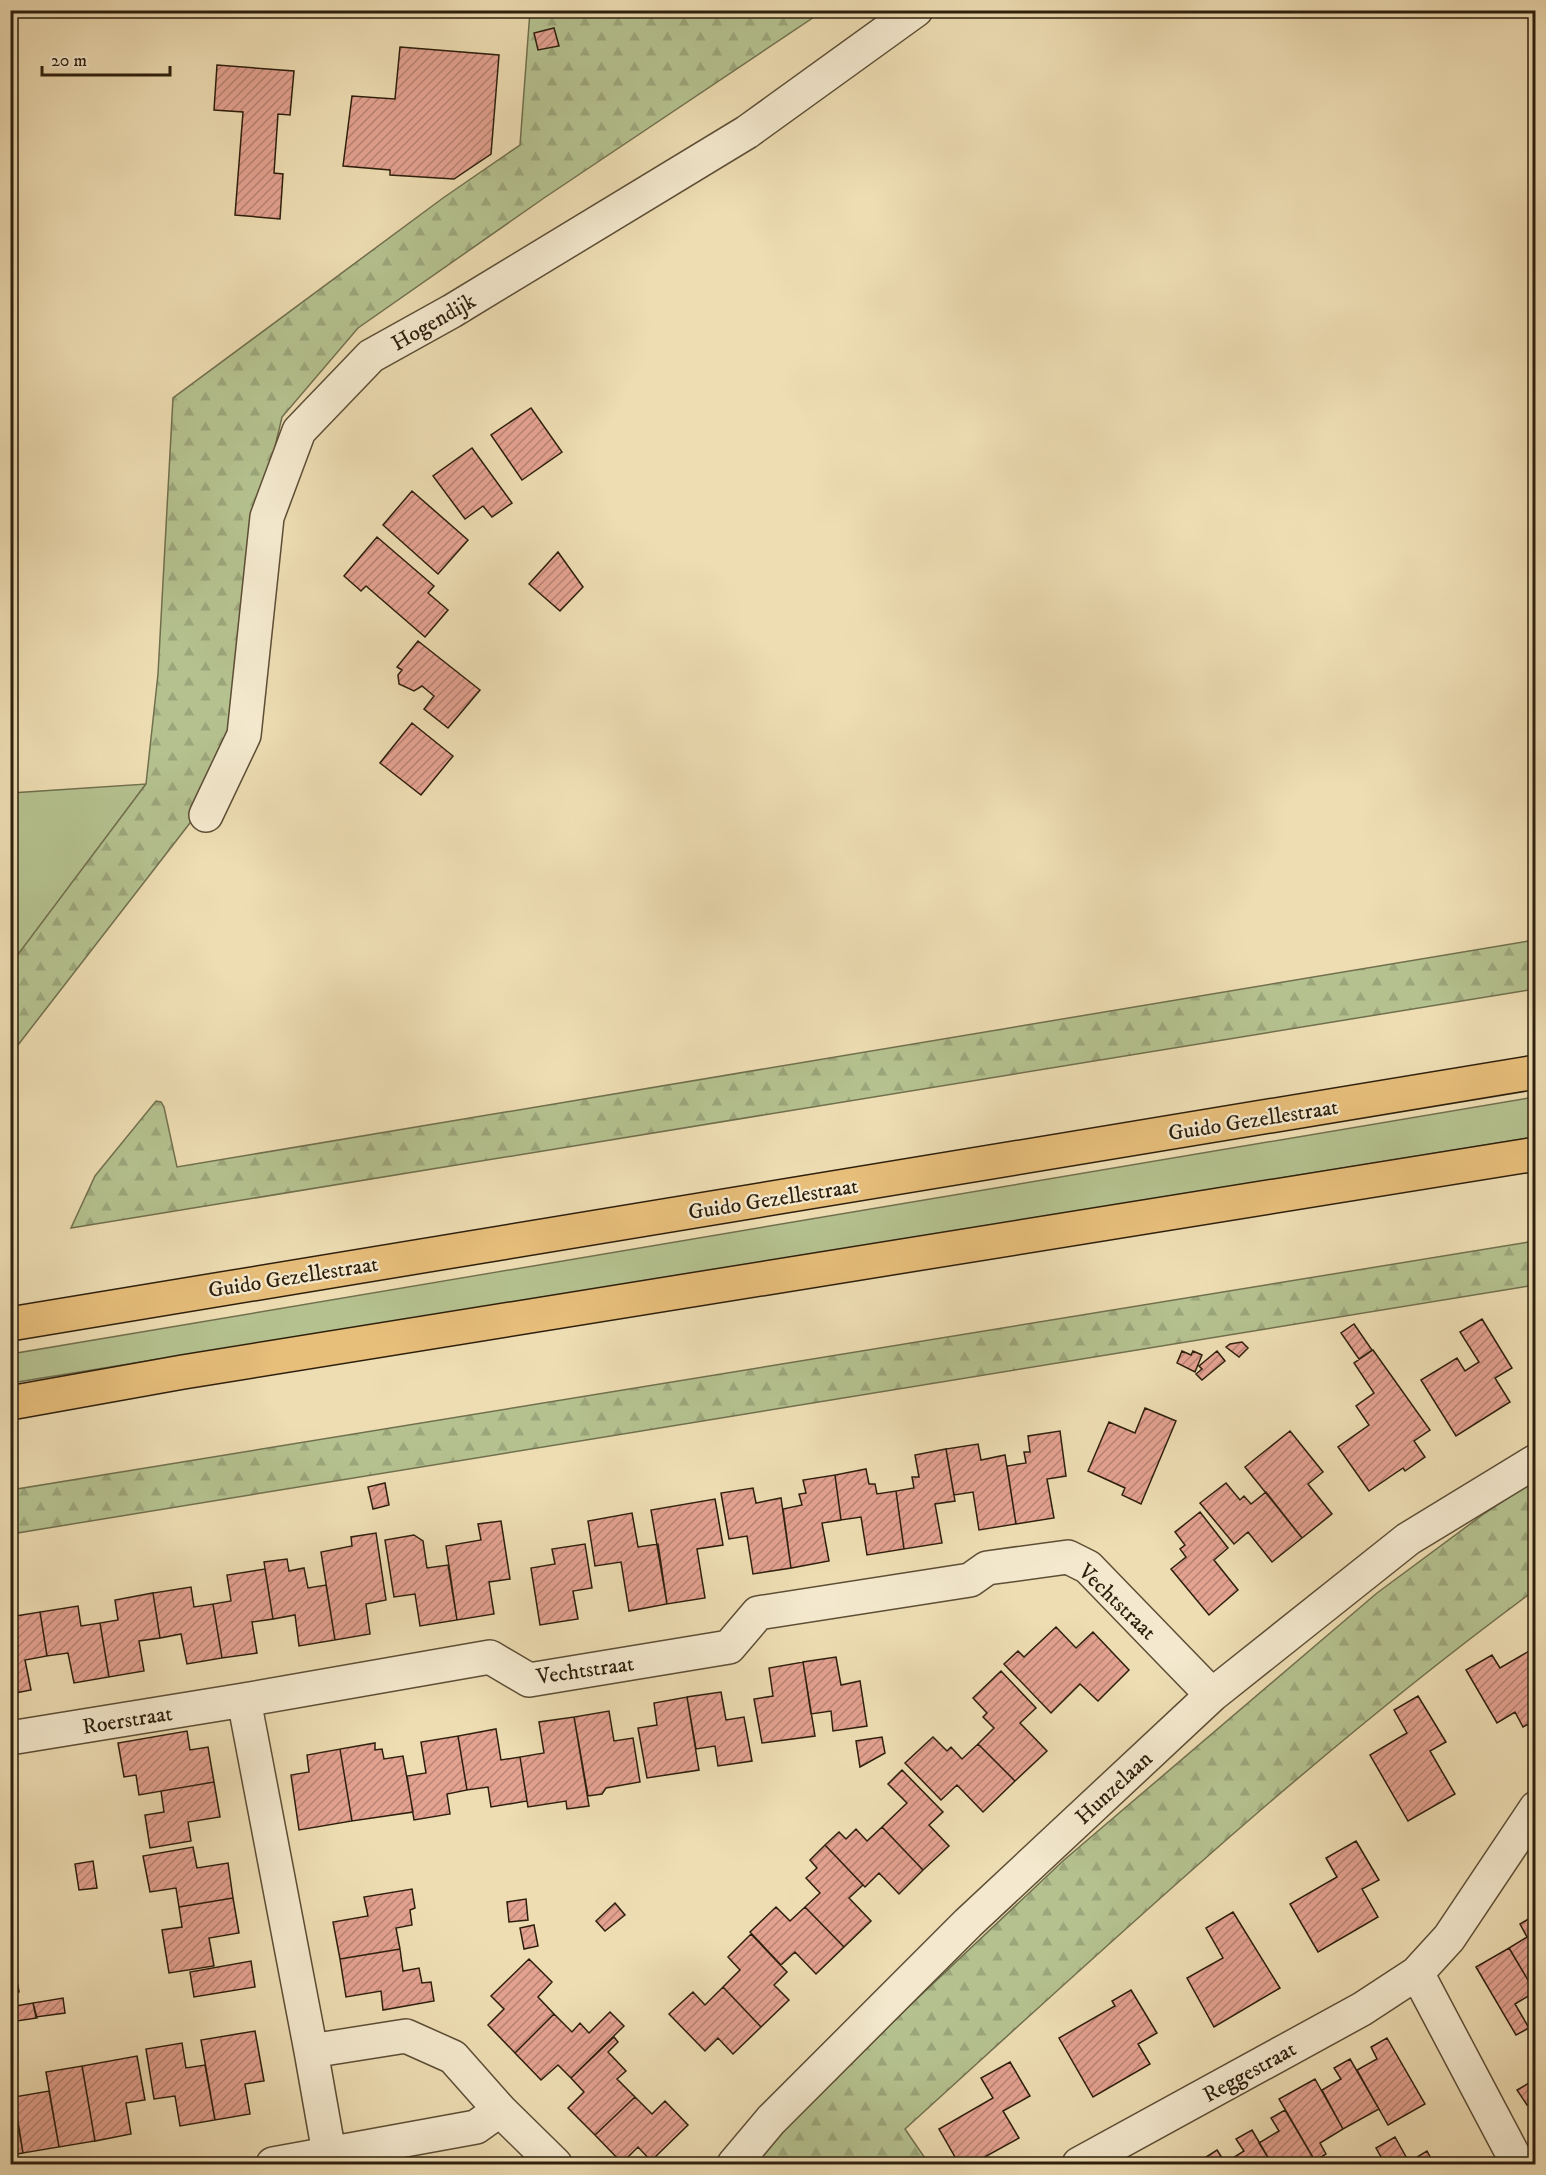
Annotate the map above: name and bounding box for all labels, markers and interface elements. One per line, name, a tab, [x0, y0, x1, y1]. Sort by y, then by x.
scale bar	[42, 39, 170, 77]
text: 20 m	[51, 50, 87, 72]
street label: Hogendijk	[387, 287, 481, 357]
street label: Guido Gezellestraat	[1166, 1094, 1340, 1147]
street label: Guido Gezellestraat	[686, 1173, 860, 1226]
street label: Guido Gezellestraat	[206, 1251, 380, 1304]
street label: Vechtstraat	[1072, 1558, 1162, 1646]
street label: Vechtstraat	[534, 1650, 636, 1691]
street label: Roerstraat	[80, 1700, 174, 1741]
street label: Hunzelaan	[1070, 1745, 1159, 1831]
street label: Reggestraat	[1198, 2036, 1301, 2109]

